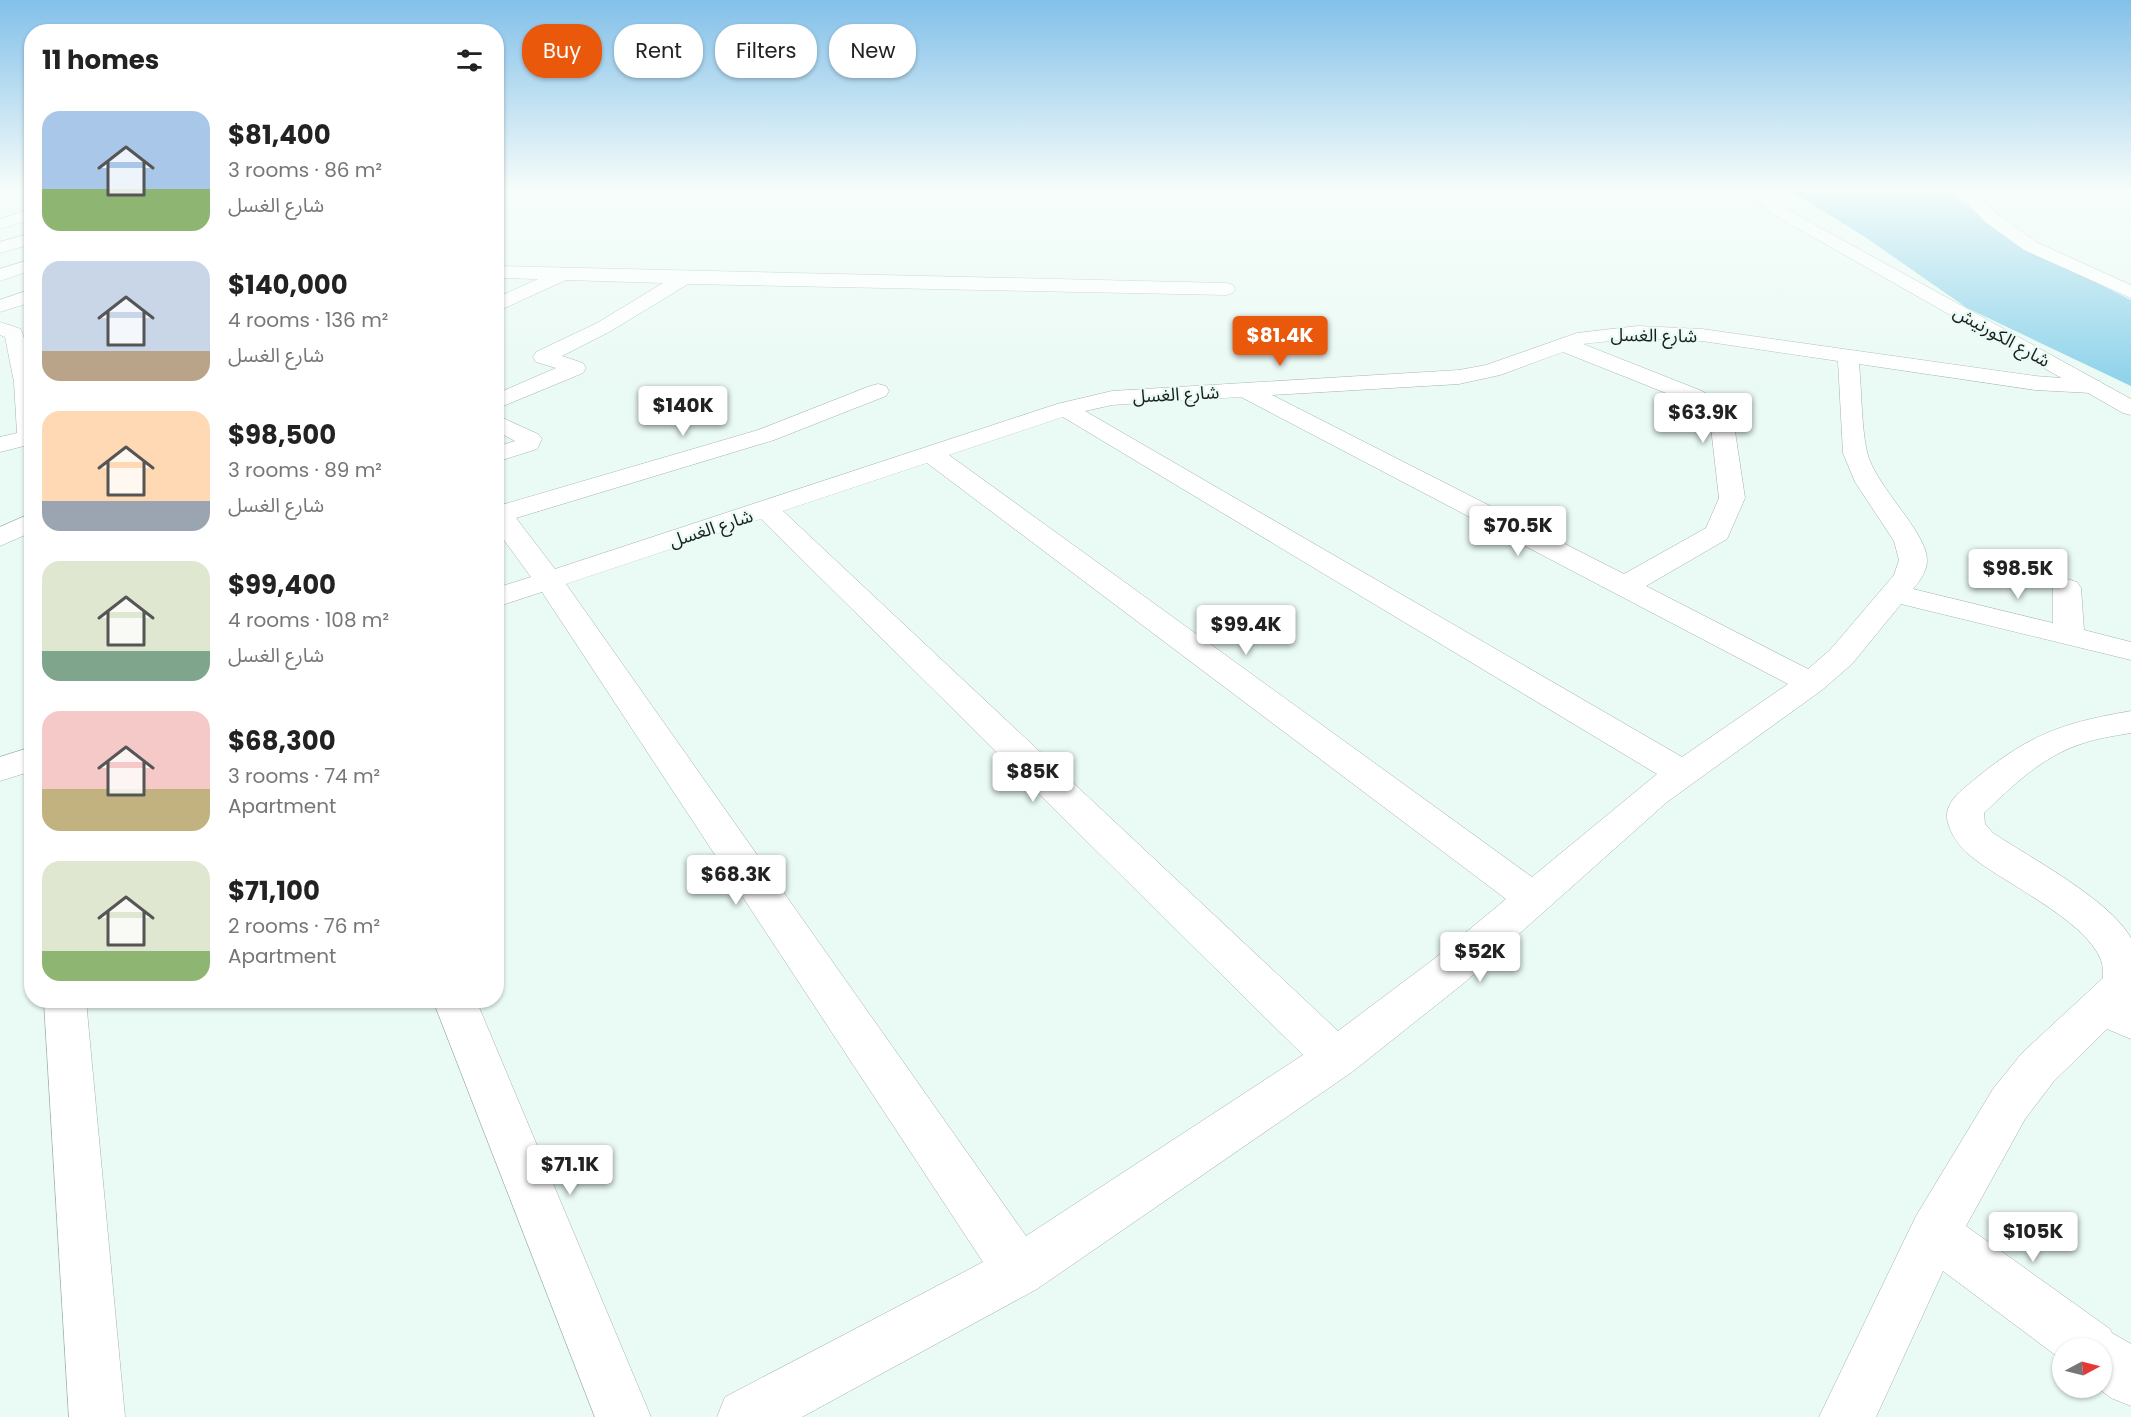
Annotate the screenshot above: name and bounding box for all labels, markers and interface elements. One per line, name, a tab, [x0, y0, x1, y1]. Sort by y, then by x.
chip: Buy	[522, 24, 602, 78]
chip: Rent	[614, 24, 703, 78]
chip: Filters	[715, 24, 817, 78]
chip: New	[829, 24, 916, 78]
text: 11 homes	[42, 42, 159, 78]
icon: filters	[453, 44, 486, 77]
text: $81,400	[228, 117, 331, 153]
icon: home	[90, 135, 162, 207]
text: 3 rooms · 86 m²	[228, 156, 382, 184]
text: شارع الغسل	[228, 191, 324, 219]
text: $140,000	[228, 267, 348, 303]
icon: home	[90, 285, 162, 357]
street label: شارع الكورنيش	[1948, 299, 2055, 375]
text: 4 rooms · 136 m²	[228, 306, 388, 334]
pin: $81.4K	[1231, 316, 1329, 367]
text: $81.4K	[1247, 321, 1313, 349]
street label: شارع الغسل	[1610, 322, 1698, 350]
text: شارع الغسل	[228, 341, 324, 369]
street label: شارع الغسل	[1132, 379, 1220, 411]
pin: $140K	[641, 386, 725, 437]
text: $140K	[652, 391, 714, 419]
pin: $63.9K	[1654, 393, 1752, 444]
text: $63.9K	[1668, 398, 1738, 426]
text: $98,500	[228, 417, 336, 453]
icon: home	[90, 435, 162, 507]
text: 3 rooms · 89 m²	[228, 456, 382, 484]
text: شارع الغسل	[228, 491, 324, 519]
street label: شارع الغسل	[666, 503, 757, 555]
pin: $70.5K	[1469, 506, 1567, 557]
text: $70.5K	[1483, 511, 1553, 539]
pin: $98.5K	[1969, 549, 2067, 600]
text: $98.5K	[1983, 554, 2054, 582]
text: $99,400	[228, 567, 336, 603]
icon: home	[90, 585, 162, 657]
pin: $99.4K	[1197, 605, 1295, 656]
text: 4 rooms · 108 m²	[228, 606, 389, 634]
text: $99.4K	[1211, 610, 1281, 638]
text: شارع الغسل	[228, 641, 324, 669]
text: $68,300	[228, 723, 336, 759]
icon: home	[90, 735, 162, 807]
pin: $85K	[997, 752, 1069, 803]
text: $85K	[1006, 757, 1060, 785]
text: 3 rooms · 74 m²	[228, 762, 380, 790]
text: Apartment	[228, 792, 336, 820]
pin: $68.3K	[687, 855, 785, 906]
text: $68.3K	[701, 860, 771, 888]
text: $71,100	[228, 873, 320, 909]
icon: home	[90, 885, 162, 957]
text: 2 rooms · 76 m²	[228, 912, 380, 940]
pin: $52K	[1444, 932, 1516, 983]
text: $52K	[1454, 937, 1506, 965]
text: Apartment	[228, 942, 336, 970]
pin: $71.1K	[521, 1145, 619, 1196]
text: $71.1K	[541, 1150, 599, 1178]
pin: $105K	[1991, 1212, 2075, 1263]
text: $105K	[2003, 1217, 2063, 1245]
north arrow	[2052, 1338, 2112, 1398]
map controls	[2052, 1338, 2112, 1398]

